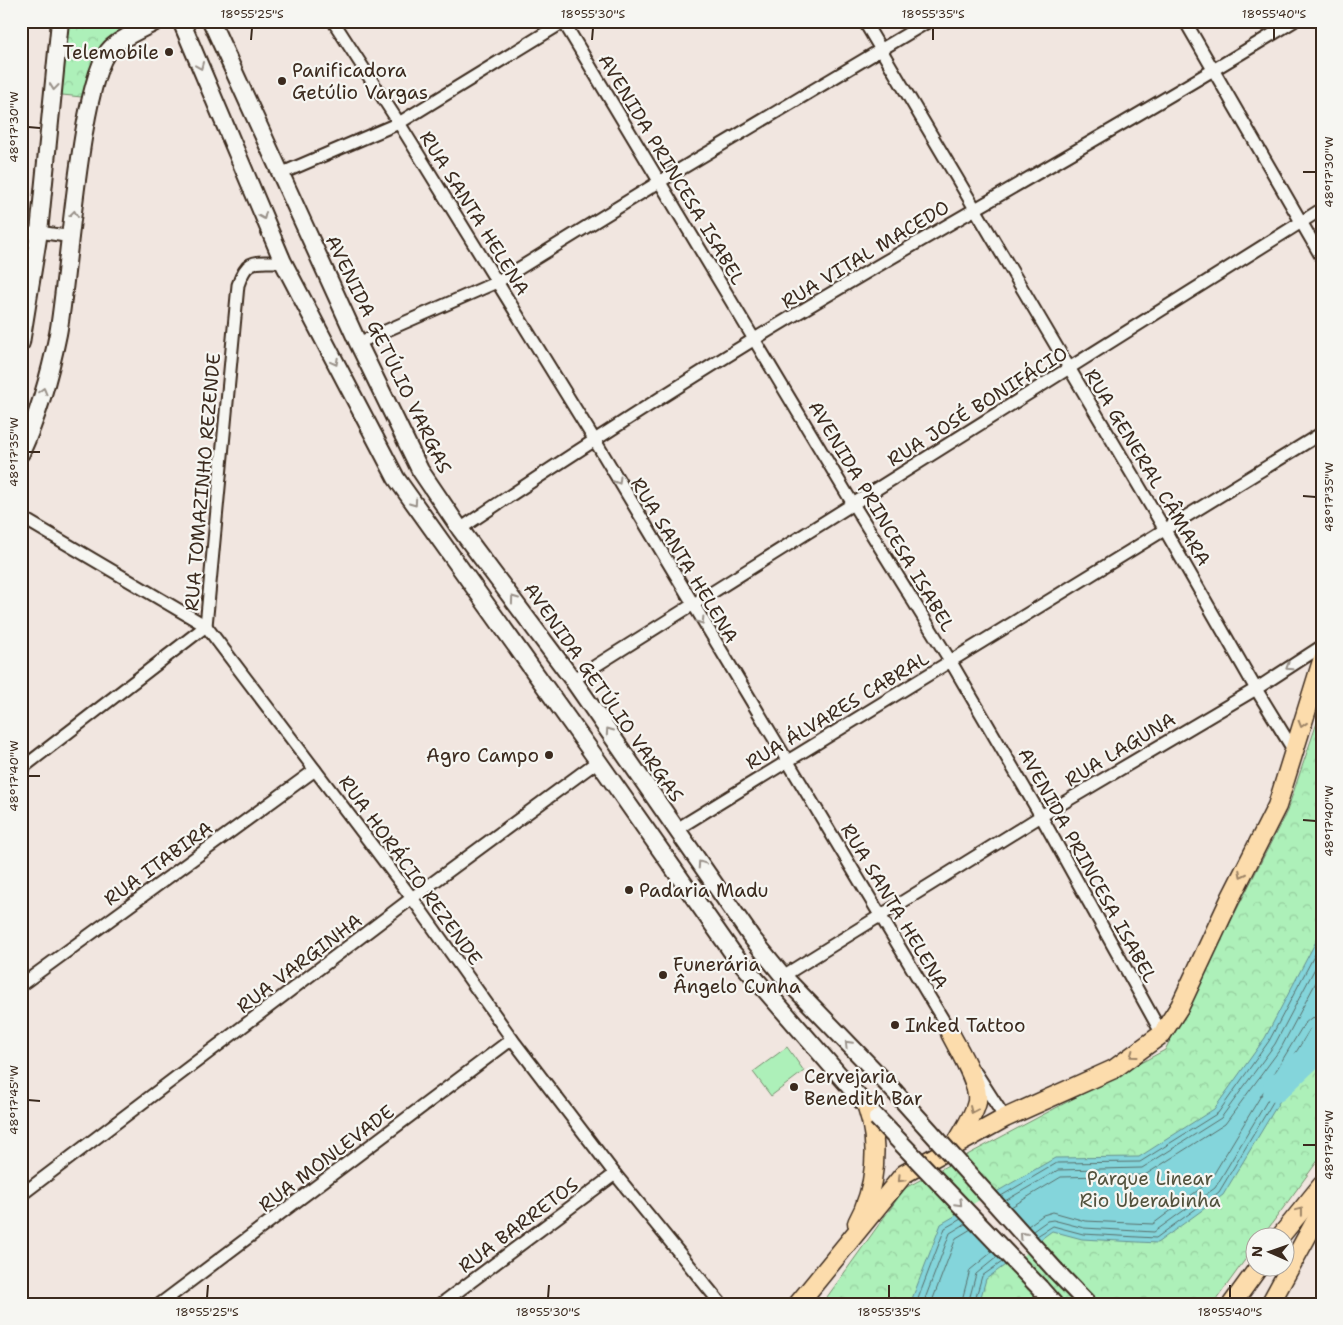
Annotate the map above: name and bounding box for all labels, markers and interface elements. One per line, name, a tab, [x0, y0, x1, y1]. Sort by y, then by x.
text: 18°55'25"S	[220, 6, 284, 22]
text: 18°55'30"S	[561, 6, 626, 22]
text: 18°55'35"S	[901, 6, 965, 22]
text: 18°55'40"S	[1242, 6, 1307, 22]
place label: Telemobile	[63, 40, 159, 65]
marker: Telemobile	[163, 46, 175, 58]
street label: AVENIDA PRINCESA ISABEL	[593, 49, 751, 289]
place label: Panificadora Getúlio Vargas	[292, 58, 428, 105]
one-way arrow	[194, 61, 205, 70]
marker: Panificadora Getúlio Vargas	[276, 75, 288, 87]
one-way arrow	[49, 83, 60, 91]
text: 48°17'30"W	[6, 91, 22, 163]
street label: RUA SANTA HELENA	[414, 126, 535, 300]
text: 48°17'30"W	[1321, 136, 1337, 208]
street label: RUA VITAL MACEDO	[777, 194, 954, 314]
one-way arrow	[68, 210, 79, 218]
one-way arrow	[257, 211, 268, 220]
street label: AVENIDA GETÚLIO VARGAS	[320, 230, 458, 478]
street label: RUA JOSÉ BONIFÁCIO	[882, 340, 1072, 472]
street label: RUA TOMAZINHO REZENDE	[179, 352, 226, 612]
one-way arrow	[329, 356, 339, 365]
street label: RUA GENERAL CÂMARA	[1079, 364, 1217, 571]
one-way arrow	[37, 387, 47, 396]
street label: AVENIDA PRINCESA ISABEL	[803, 396, 961, 636]
text: 48°17'35"W	[6, 417, 22, 487]
text: 48°17'35"W	[1321, 462, 1337, 532]
street label: RUA SANTA HELENA	[625, 473, 744, 648]
one-way arrow	[612, 476, 622, 485]
one-way arrow	[408, 497, 417, 507]
street label: AVENIDA GETÚLIO VARGAS	[518, 577, 690, 807]
one-way arrow	[511, 595, 520, 605]
one-way arrow	[695, 616, 705, 625]
street label: RUA ÁLVARES CABRAL	[740, 645, 934, 775]
one-way arrow	[1285, 661, 1294, 671]
street label: RUA LAGUNA	[1060, 706, 1180, 792]
one-way arrow	[1298, 719, 1308, 728]
one-way arrow	[606, 727, 615, 737]
text: 48°17'40"W	[6, 740, 22, 812]
place label: Agro Campo	[426, 743, 539, 768]
street label: AVENIDA PRINCESA ISABEL	[1012, 743, 1163, 987]
marker: Agro Campo	[543, 749, 555, 761]
street label: RUA HORÁCIO REZENDE	[333, 770, 489, 970]
text: 48°17'40"W	[1321, 785, 1337, 857]
street label: RUA ITABIRA	[99, 815, 218, 911]
street label: RUA SANTA HELENA	[835, 819, 954, 994]
one-way arrow	[698, 861, 708, 870]
one-way arrow	[1238, 869, 1248, 878]
place label: Padaria Madu	[639, 878, 769, 903]
marker: Padaria Madu	[623, 884, 635, 896]
street label: RUA VARGINHA	[232, 908, 367, 1019]
place label: Funerária Ângelo Cunha	[673, 952, 801, 999]
marker: Funerária Ângelo Cunha	[657, 969, 669, 981]
place label: Inked Tattoo	[905, 1013, 1026, 1038]
marker: Inked Tattoo	[889, 1019, 901, 1031]
one-way arrow	[845, 1041, 854, 1050]
one-way arrow	[1130, 1050, 1139, 1058]
place label: Cervejaria Benedith Bar	[804, 1064, 923, 1111]
text: 48°17'45"W	[6, 1065, 22, 1135]
marker: Cervejaria Benedith Bar	[788, 1081, 800, 1093]
street label: RUA MONLEVADE	[254, 1099, 399, 1218]
one-way arrow	[969, 1105, 980, 1114]
text: 48°17'45"W	[1321, 1110, 1337, 1180]
park label: Parque Linear Rio Uberabinha	[1080, 1166, 1221, 1213]
street label: RUA BARRETOS	[453, 1172, 583, 1279]
one-way arrow	[898, 1173, 907, 1182]
one-way arrow	[953, 1198, 962, 1207]
one-way arrow	[1294, 1207, 1303, 1216]
north arrow	[1246, 1228, 1296, 1278]
one-way arrow	[1020, 1231, 1029, 1240]
text: N	[1248, 1246, 1266, 1257]
text: 18°55'25"S	[175, 1304, 239, 1320]
text: 18°55'30"S	[516, 1304, 581, 1320]
text: 18°55'35"S	[857, 1304, 921, 1320]
text: 18°55'40"S	[1198, 1304, 1263, 1320]

